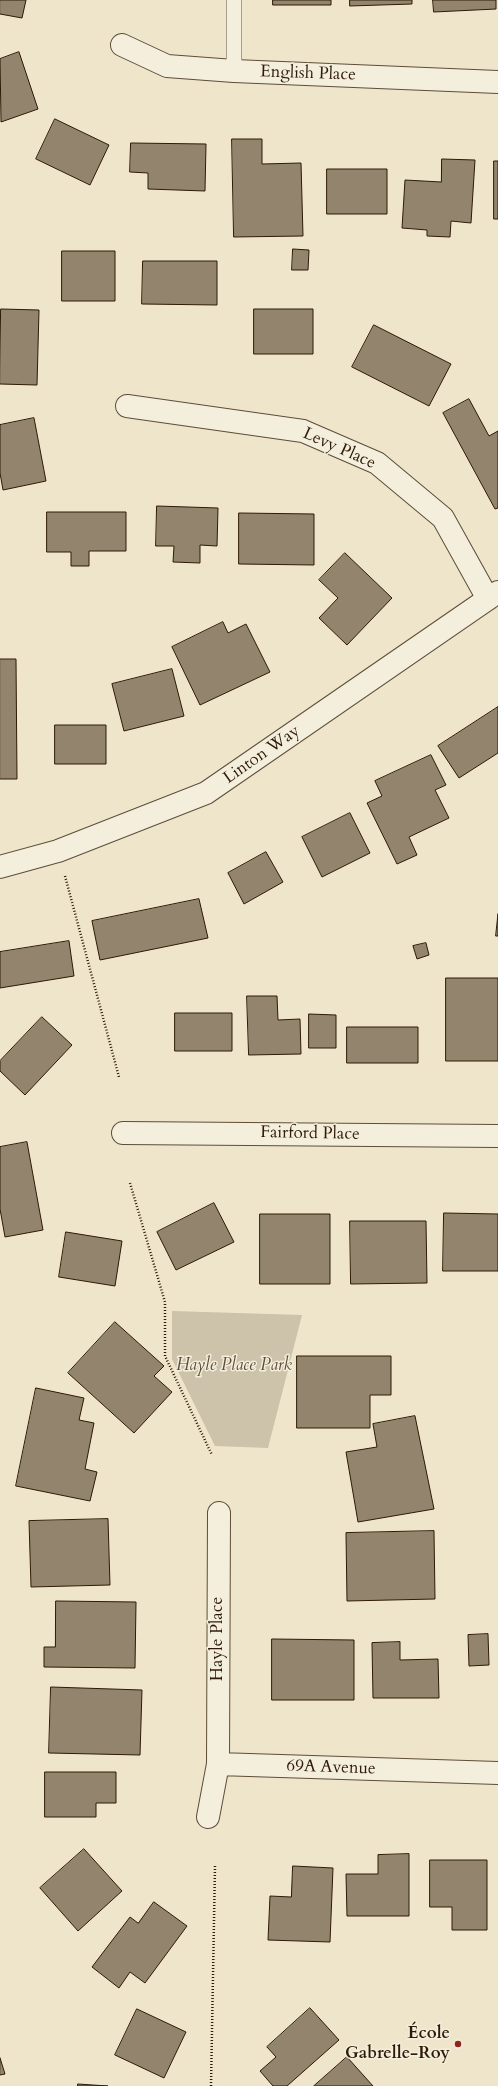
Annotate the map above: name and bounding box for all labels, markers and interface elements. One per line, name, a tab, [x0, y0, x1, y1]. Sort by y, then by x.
street label: English Place	[260, 62, 356, 86]
street label: Levy Place	[300, 424, 378, 474]
street label: Linton Way	[220, 721, 304, 789]
street label: Fairford Place	[260, 1123, 360, 1145]
park label: Hayle Place Park	[176, 1356, 292, 1376]
street label: Hayle Place	[208, 1597, 228, 1681]
street label: 69A Avenue	[286, 1756, 376, 1780]
place label: École Gabrelle-Roy	[345, 2024, 450, 2064]
marker: École Gabrelle-Roy	[453, 2039, 463, 2049]

